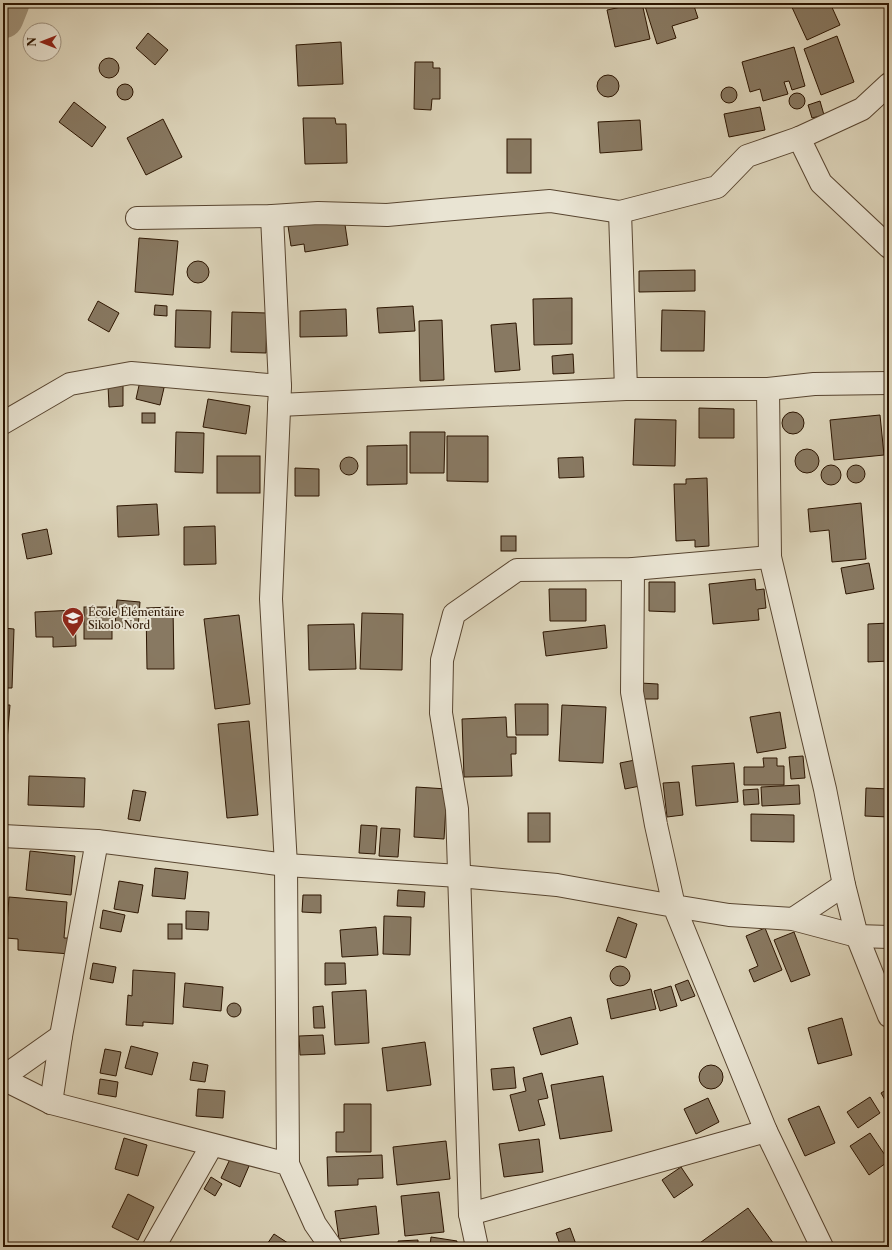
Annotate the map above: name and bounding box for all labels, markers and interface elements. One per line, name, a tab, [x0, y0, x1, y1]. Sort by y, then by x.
north arrow	[22, 22, 62, 62]
text: N	[25, 37, 39, 47]
school or university icon: École Élémentaire Sikolo Nord	[60, 605, 86, 638]
place label: École Élémentaire Sikolo Nord	[88, 605, 184, 632]

